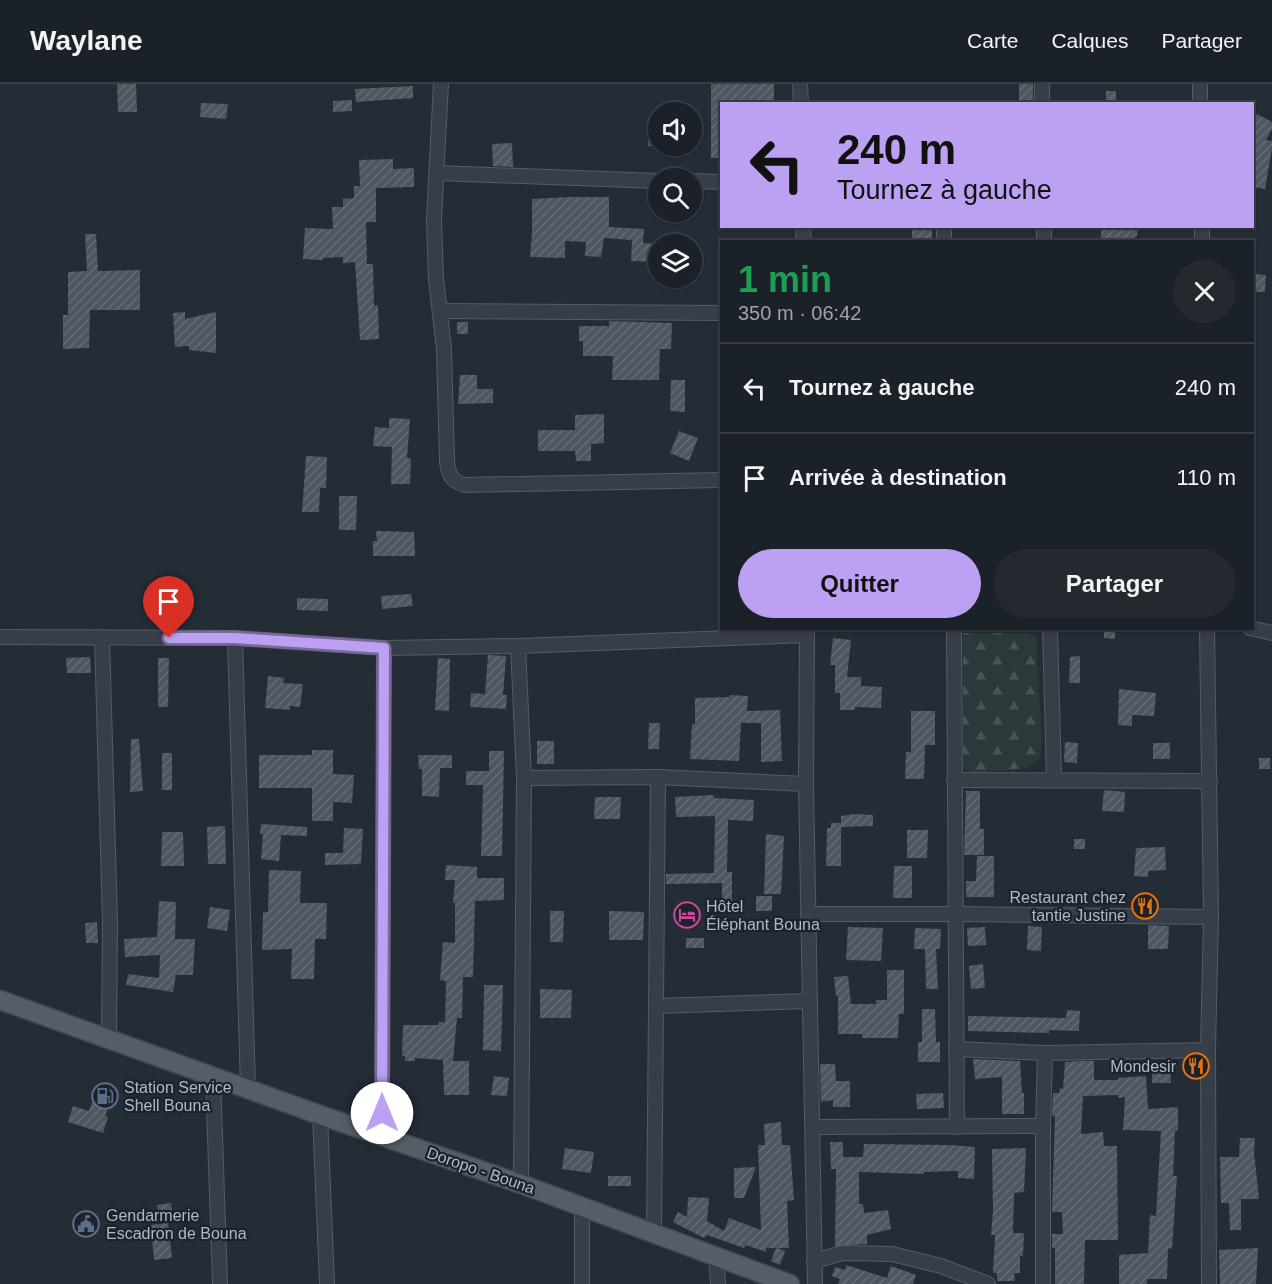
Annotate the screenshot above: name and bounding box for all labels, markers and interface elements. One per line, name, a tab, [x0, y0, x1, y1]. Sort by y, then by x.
text: Waylane	[30, 25, 143, 56]
text: Carte	[967, 29, 1018, 52]
text: Calques	[1051, 29, 1128, 52]
text: Partager	[1161, 29, 1242, 52]
map controls	[648, 102, 702, 288]
button: sound	[648, 102, 702, 156]
icon: left	[738, 126, 816, 204]
text: 240 m	[837, 126, 956, 173]
button: search	[648, 168, 702, 222]
text: Tournez à gauche	[837, 175, 1052, 205]
button: layers	[648, 234, 702, 288]
text: 1 min	[738, 259, 832, 300]
button: close	[1173, 260, 1236, 323]
text: 350 m · 06:42	[738, 302, 861, 324]
icon: left	[738, 372, 771, 405]
text: Tournez à gauche	[789, 375, 974, 400]
text: 240 m	[1175, 375, 1236, 400]
icon: arrive	[738, 462, 771, 495]
text: Arrivée à destination	[789, 465, 1007, 490]
text: 110 m	[1176, 465, 1236, 490]
button: Quitter	[738, 549, 981, 618]
button: Partager	[993, 549, 1236, 618]
pin	[143, 576, 194, 638]
icon: arrive	[152, 585, 185, 618]
place label: Restaurant chez tantie Justine	[1009, 889, 1126, 924]
restaurant icon: Restaurant chez tantie Justine	[1130, 891, 1160, 921]
place label: Hôtel Éléphant Bouna	[706, 898, 820, 933]
hotel icon: Hôtel Éléphant Bouna	[672, 900, 702, 930]
restaurant icon: Mondesir	[1181, 1051, 1211, 1081]
place label: Mondesir	[1110, 1058, 1177, 1075]
place label: Station Service Shell Bouna	[124, 1079, 232, 1114]
fuel station icon: Station Service Shell Bouna	[90, 1081, 120, 1111]
position arrow	[350, 1081, 414, 1145]
street label: Doropo - Bouna	[425, 1144, 537, 1197]
place label: Gendarmerie Escadron de Bouna	[106, 1207, 247, 1242]
public building icon: Gendarmerie Escadron de Bouna	[71, 1209, 101, 1239]

